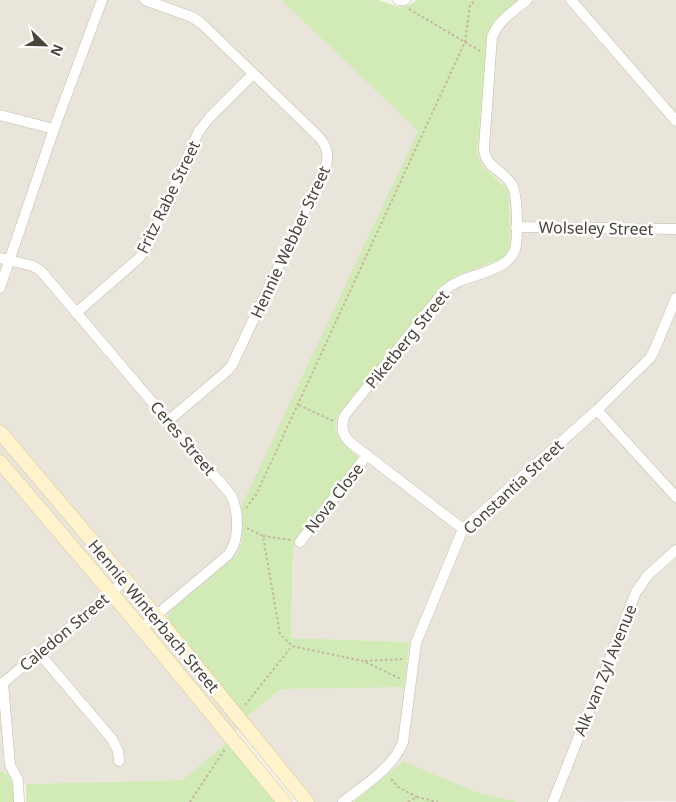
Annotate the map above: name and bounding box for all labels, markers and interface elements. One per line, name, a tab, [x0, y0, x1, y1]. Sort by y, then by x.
north arrow	[20, 20, 70, 70]
text: N	[46, 41, 68, 59]
street label: Fritz Rabe Street	[131, 137, 205, 257]
street label: Hennie Webber Street	[245, 162, 335, 322]
street label: Wolseley Street	[538, 216, 654, 240]
street label: Piketberg Street	[360, 285, 454, 393]
street label: Ceres Street	[145, 396, 221, 480]
street label: Constantia Street	[458, 435, 568, 539]
street label: Nova Close	[300, 458, 368, 538]
street label: Hennie Winterbach Street	[83, 535, 225, 697]
street label: Caledon Street	[15, 588, 114, 676]
street label: Alk van Zyl Avenue	[569, 601, 641, 739]

